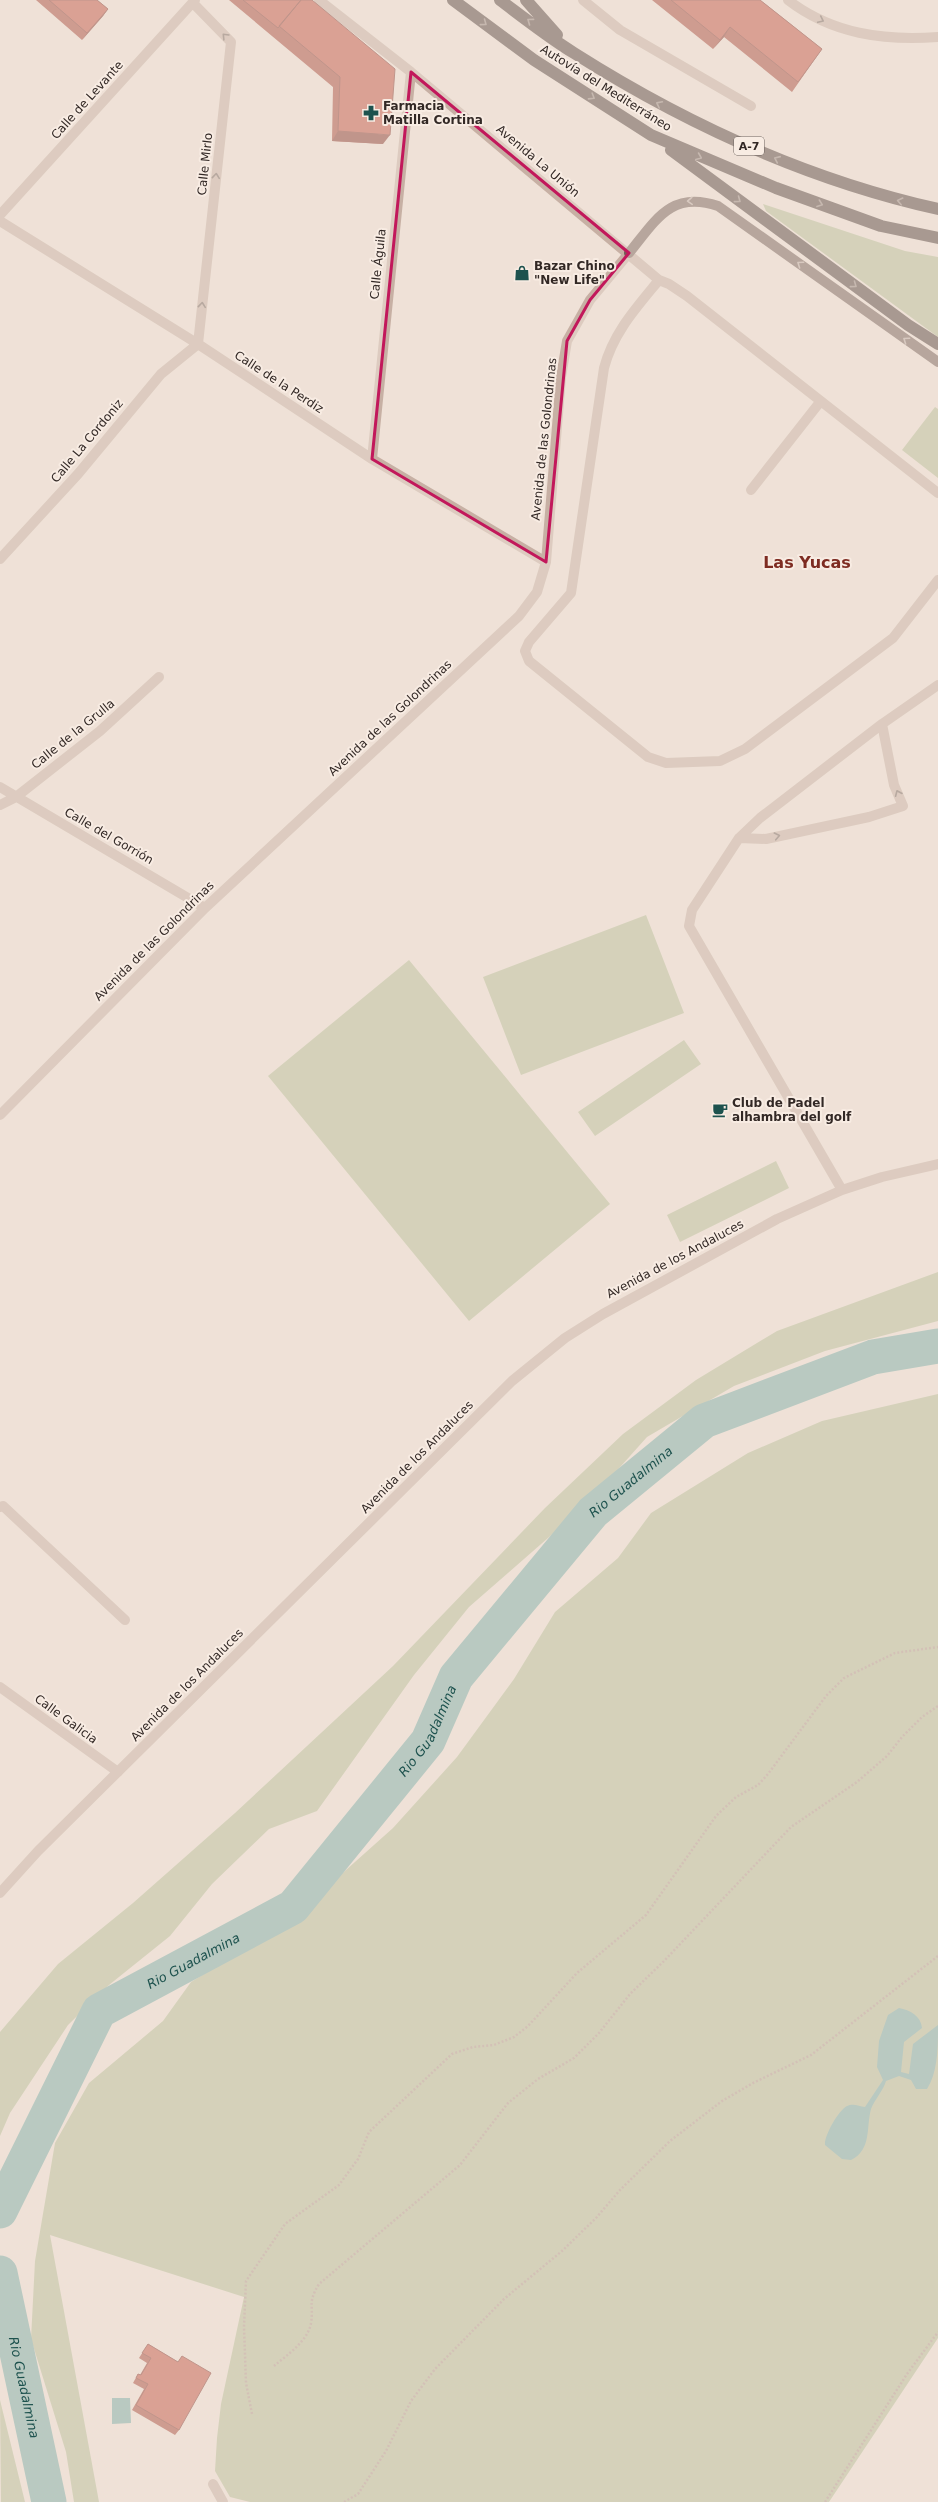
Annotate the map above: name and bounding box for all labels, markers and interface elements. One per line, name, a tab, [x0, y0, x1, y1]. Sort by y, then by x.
one-way arrow	[817, 15, 824, 23]
one-way arrow	[480, 19, 487, 26]
one-way arrow	[527, 19, 534, 26]
one-way arrow	[222, 33, 230, 41]
street label: Autovía del Mediterráneo	[538, 42, 674, 134]
street label: Calle de Levante	[48, 58, 126, 142]
one-way arrow	[587, 92, 594, 99]
place label: Farmacia Matilla Cortina	[383, 99, 483, 127]
one-way arrow	[656, 101, 664, 108]
pharmacy icon: Farmacia Matilla Cortina	[362, 104, 380, 122]
street label: Avenida La Unión	[494, 122, 582, 200]
street label: Calle Mirlo	[195, 132, 215, 196]
road number: A-7	[734, 137, 764, 155]
one-way arrow	[695, 152, 702, 160]
one-way arrow	[774, 156, 781, 164]
one-way arrow	[212, 173, 221, 179]
one-way arrow	[734, 195, 741, 202]
one-way arrow	[687, 197, 693, 205]
one-way arrow	[897, 197, 903, 205]
one-way arrow	[816, 200, 823, 208]
street label: Calle Águila	[366, 228, 389, 300]
place label: Bazar Chino "New Life"	[534, 259, 615, 287]
one-way arrow	[797, 262, 804, 269]
shop icon: Bazar Chino "New Life"	[513, 264, 531, 282]
one-way arrow	[850, 281, 857, 288]
one-way arrow	[197, 302, 206, 309]
one-way arrow	[903, 337, 910, 345]
street label: Calle de la Perdiz	[232, 348, 326, 416]
street label: Avenida de las Golondrinas	[529, 357, 559, 521]
street label: Calle La Cordoniz	[48, 397, 126, 485]
district label: Las Yucas	[763, 553, 851, 572]
street label: Avenida de las Golondrinas	[326, 657, 454, 779]
street label: Calle de la Grulla	[29, 696, 117, 772]
one-way arrow	[894, 790, 902, 797]
street label: Calle del Gorrión	[62, 805, 156, 867]
one-way arrow	[774, 833, 780, 841]
street label: Avenida de las Golondrinas	[91, 878, 217, 1004]
place label: Club de Padel alhambra del golf	[732, 1096, 852, 1124]
cafe icon: Club de Padel alhambra del golf	[711, 1101, 729, 1119]
street label: Avenida de los Andaluces	[604, 1217, 746, 1301]
street label: Avenida de los Andaluces	[358, 1398, 476, 1516]
water label: Rio Guadalmina	[586, 1443, 675, 1520]
street label: Avenida de los Andaluces	[128, 1626, 246, 1744]
water label: Rio Guadalmina	[395, 1683, 459, 1779]
street label: Calle Galicia	[32, 1692, 100, 1746]
water label: Rio Guadalmina	[144, 1929, 242, 1992]
water label: Rio Guadalmina	[6, 2335, 43, 2440]

